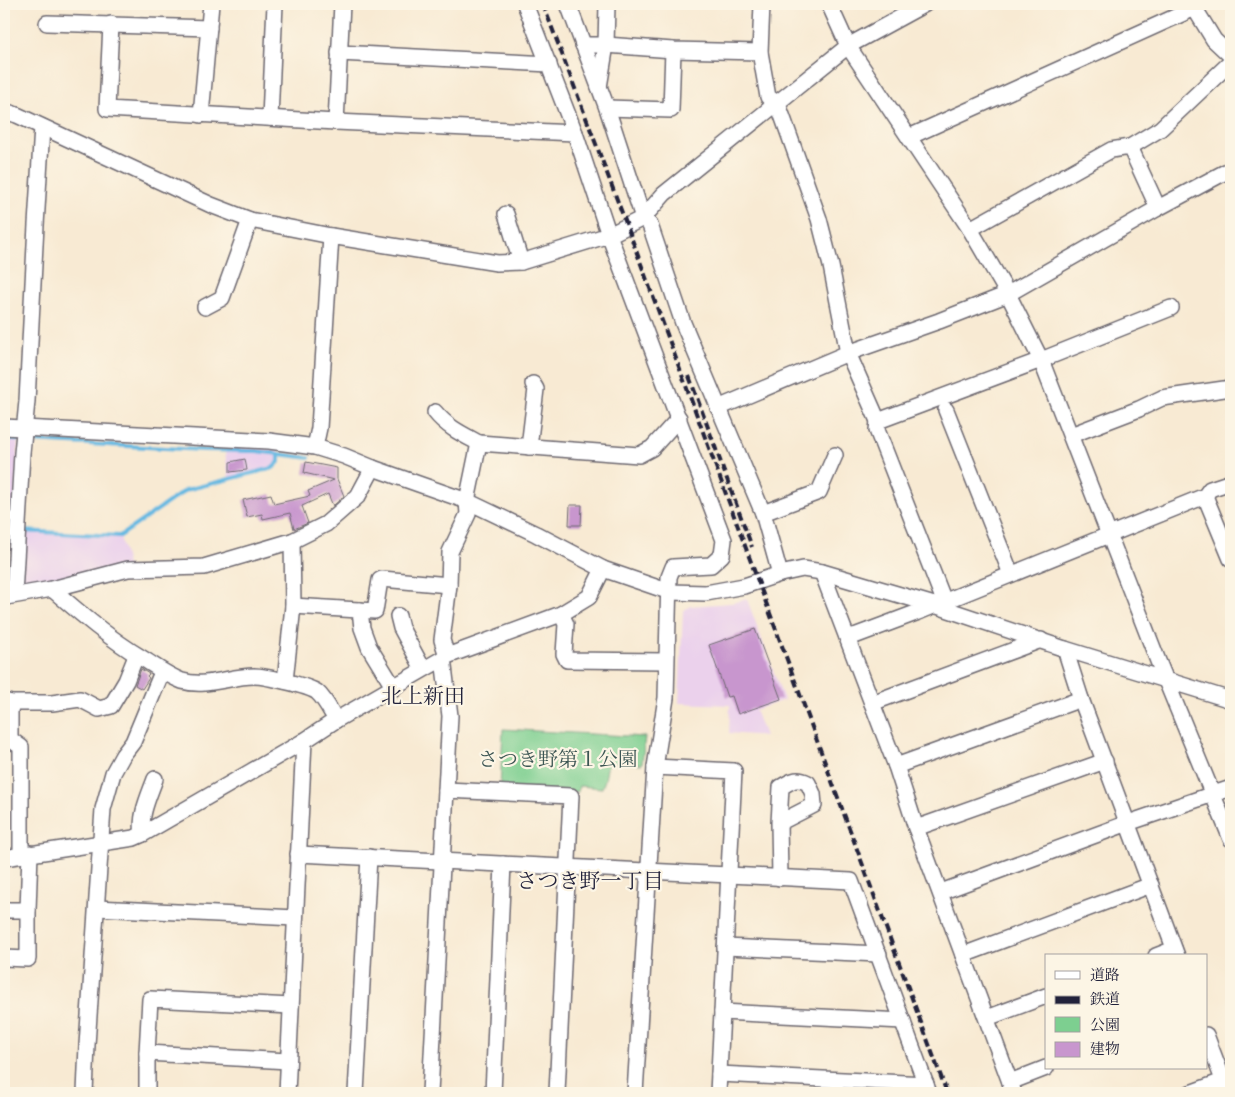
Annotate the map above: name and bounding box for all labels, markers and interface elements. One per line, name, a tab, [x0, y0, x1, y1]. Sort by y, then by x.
district label: 北上新田	[381, 683, 465, 712]
park label: さつき野第１公園	[478, 747, 638, 775]
district label: さつき野一丁目	[517, 868, 664, 897]
legend	[1045, 954, 1208, 1070]
text: 道路	[1090, 966, 1120, 987]
text: 鉄道	[1090, 990, 1120, 1011]
text: 公園	[1090, 1016, 1120, 1037]
text: 建物	[1090, 1040, 1120, 1061]

